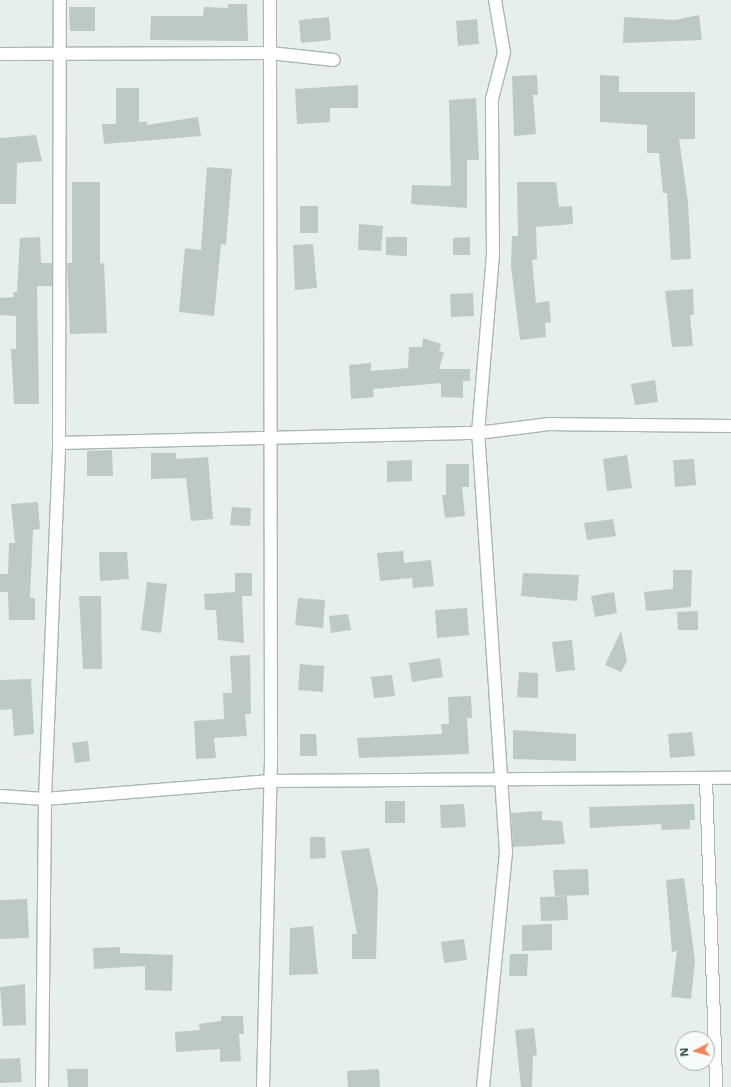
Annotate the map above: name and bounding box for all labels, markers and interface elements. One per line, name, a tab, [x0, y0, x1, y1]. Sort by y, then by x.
north arrow	[675, 1031, 715, 1071]
text: N	[676, 1047, 691, 1057]

